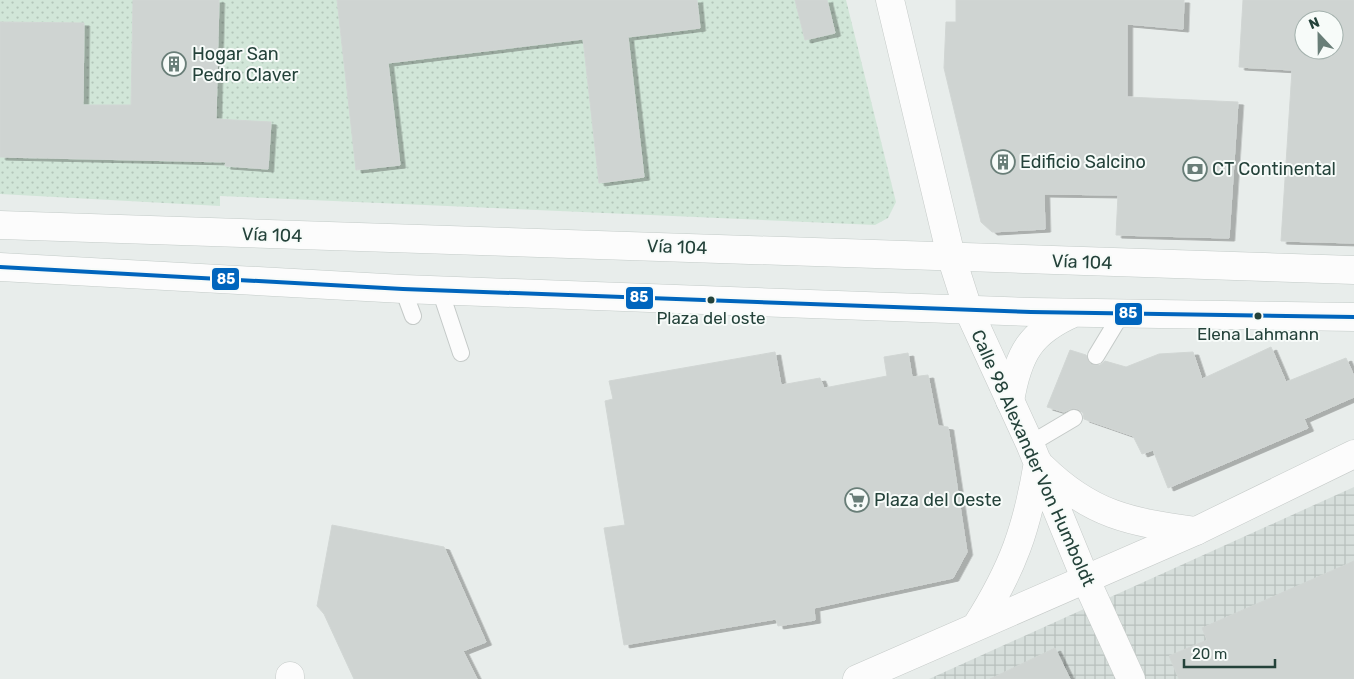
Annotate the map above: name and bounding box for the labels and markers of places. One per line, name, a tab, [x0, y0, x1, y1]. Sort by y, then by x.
place label: Hogar San Pedro Claver	[192, 43, 298, 86]
building icon: Hogar San Pedro Claver	[161, 51, 187, 77]
building icon: Edificio Salcino	[990, 149, 1016, 175]
place label: Edificio Salcino	[1020, 151, 1146, 173]
bank icon: CT Continental	[1182, 156, 1208, 182]
place label: CT Continental	[1212, 158, 1336, 180]
marker: Plaza del oste	[706, 295, 716, 305]
place label: Plaza del oste	[656, 308, 766, 328]
marker: Elena Lahmann	[1253, 311, 1263, 321]
place label: Elena Lahmann	[1197, 324, 1319, 344]
supermarket icon: Plaza del Oeste	[844, 487, 870, 513]
place label: Plaza del Oeste	[874, 489, 1002, 511]

